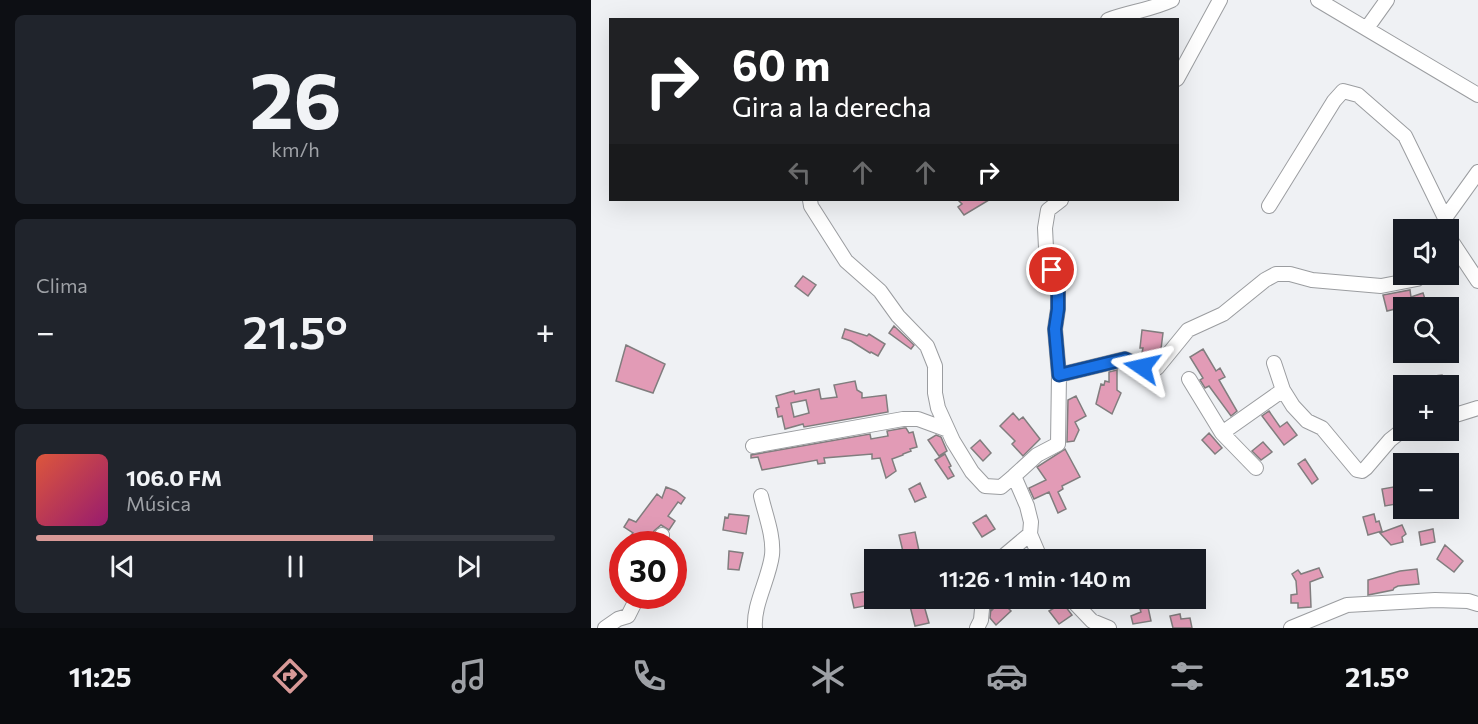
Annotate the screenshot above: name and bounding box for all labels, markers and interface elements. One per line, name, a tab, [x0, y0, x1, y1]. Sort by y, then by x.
text: 60 m	[732, 38, 831, 90]
icon: right	[633, 42, 711, 120]
text: 26	[249, 50, 342, 145]
text: Gira a la derecha	[732, 90, 931, 123]
text: km/h	[271, 137, 320, 161]
icon: left	[783, 156, 816, 189]
icon: ahead	[846, 156, 879, 189]
icon: ahead	[909, 156, 942, 189]
icon: right	[972, 156, 1005, 189]
map controls	[1393, 219, 1459, 519]
button: sound	[1393, 219, 1459, 285]
pin	[1026, 244, 1077, 295]
icon: arrive	[1035, 253, 1068, 286]
text: Clima	[36, 273, 88, 297]
button: search	[1393, 297, 1459, 363]
text: 21.5°	[243, 303, 348, 358]
text: −	[36, 310, 55, 351]
text: +	[536, 310, 555, 351]
position arrow	[1110, 335, 1174, 399]
button: +	[1393, 375, 1459, 441]
button: −	[1393, 453, 1459, 519]
text: 106.0 FM	[126, 464, 222, 491]
text: Música	[126, 491, 191, 515]
speed limit sign: 30	[609, 531, 687, 609]
icon: previous	[106, 550, 139, 583]
icon: pause	[279, 550, 312, 583]
icon: next	[452, 550, 485, 583]
text: 11:26 · 1 min · 140 m	[939, 565, 1131, 592]
icon: directions	[269, 655, 311, 697]
icon: music	[448, 655, 490, 697]
icon: phone	[628, 655, 670, 697]
icon: climate	[807, 655, 849, 697]
icon: car	[986, 655, 1028, 697]
icon: filters	[1166, 655, 1208, 697]
text: 11:25	[69, 660, 131, 693]
text: 21.5°	[1345, 660, 1409, 693]

